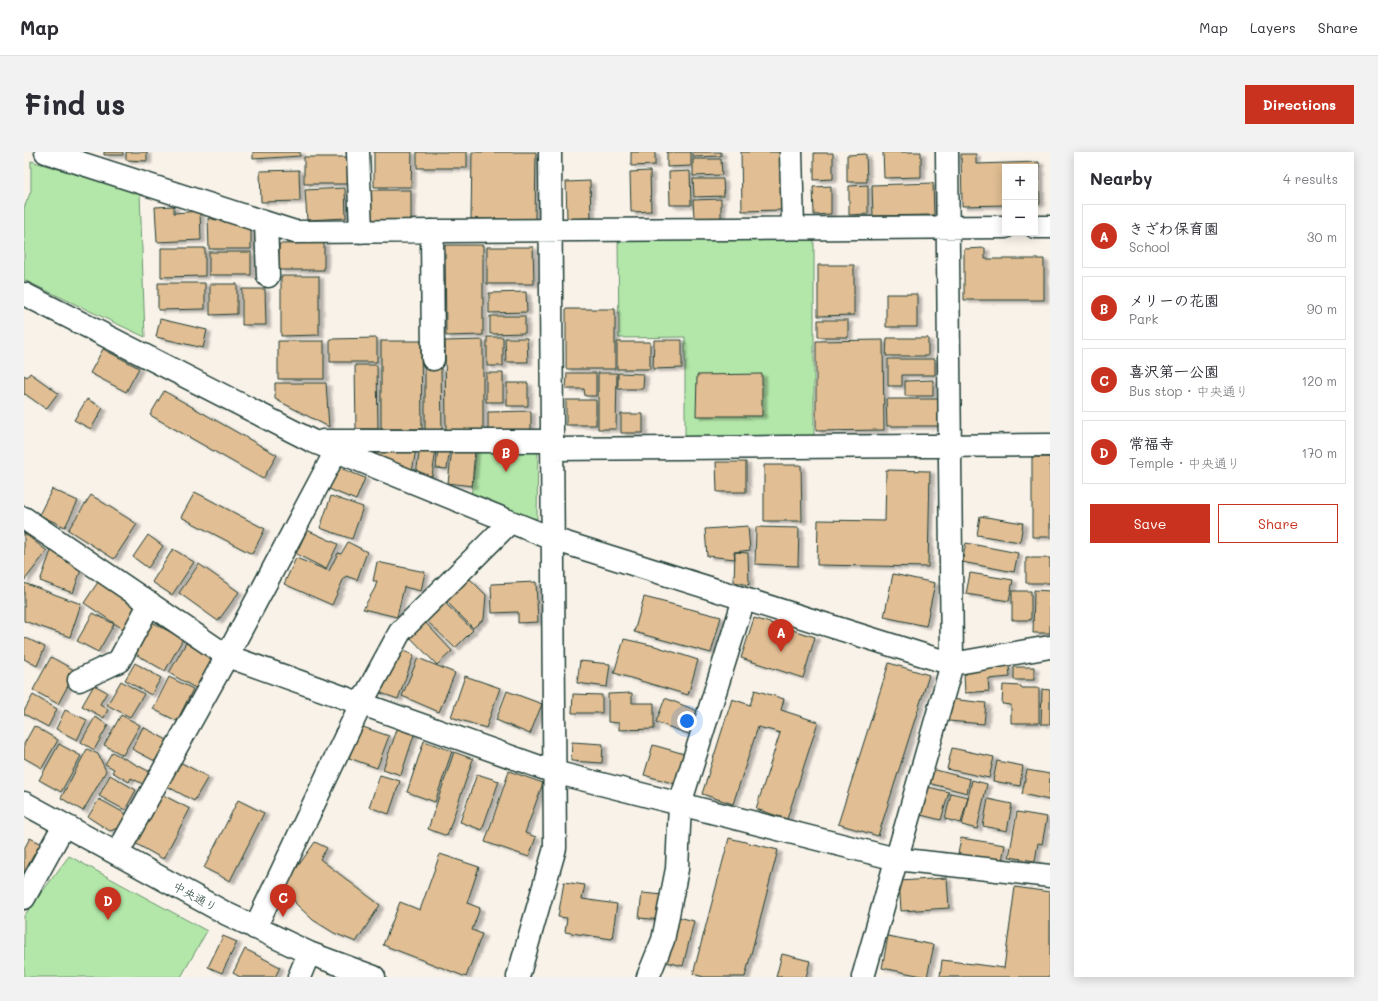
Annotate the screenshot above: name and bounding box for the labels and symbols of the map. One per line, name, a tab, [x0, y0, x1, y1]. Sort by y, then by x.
pin: B	[493, 439, 519, 472]
pin: A	[768, 619, 794, 652]
your location	[677, 711, 697, 731]
street label: 中央通り	[171, 877, 220, 915]
pin: C	[270, 884, 296, 917]
pin: D	[95, 887, 121, 920]

